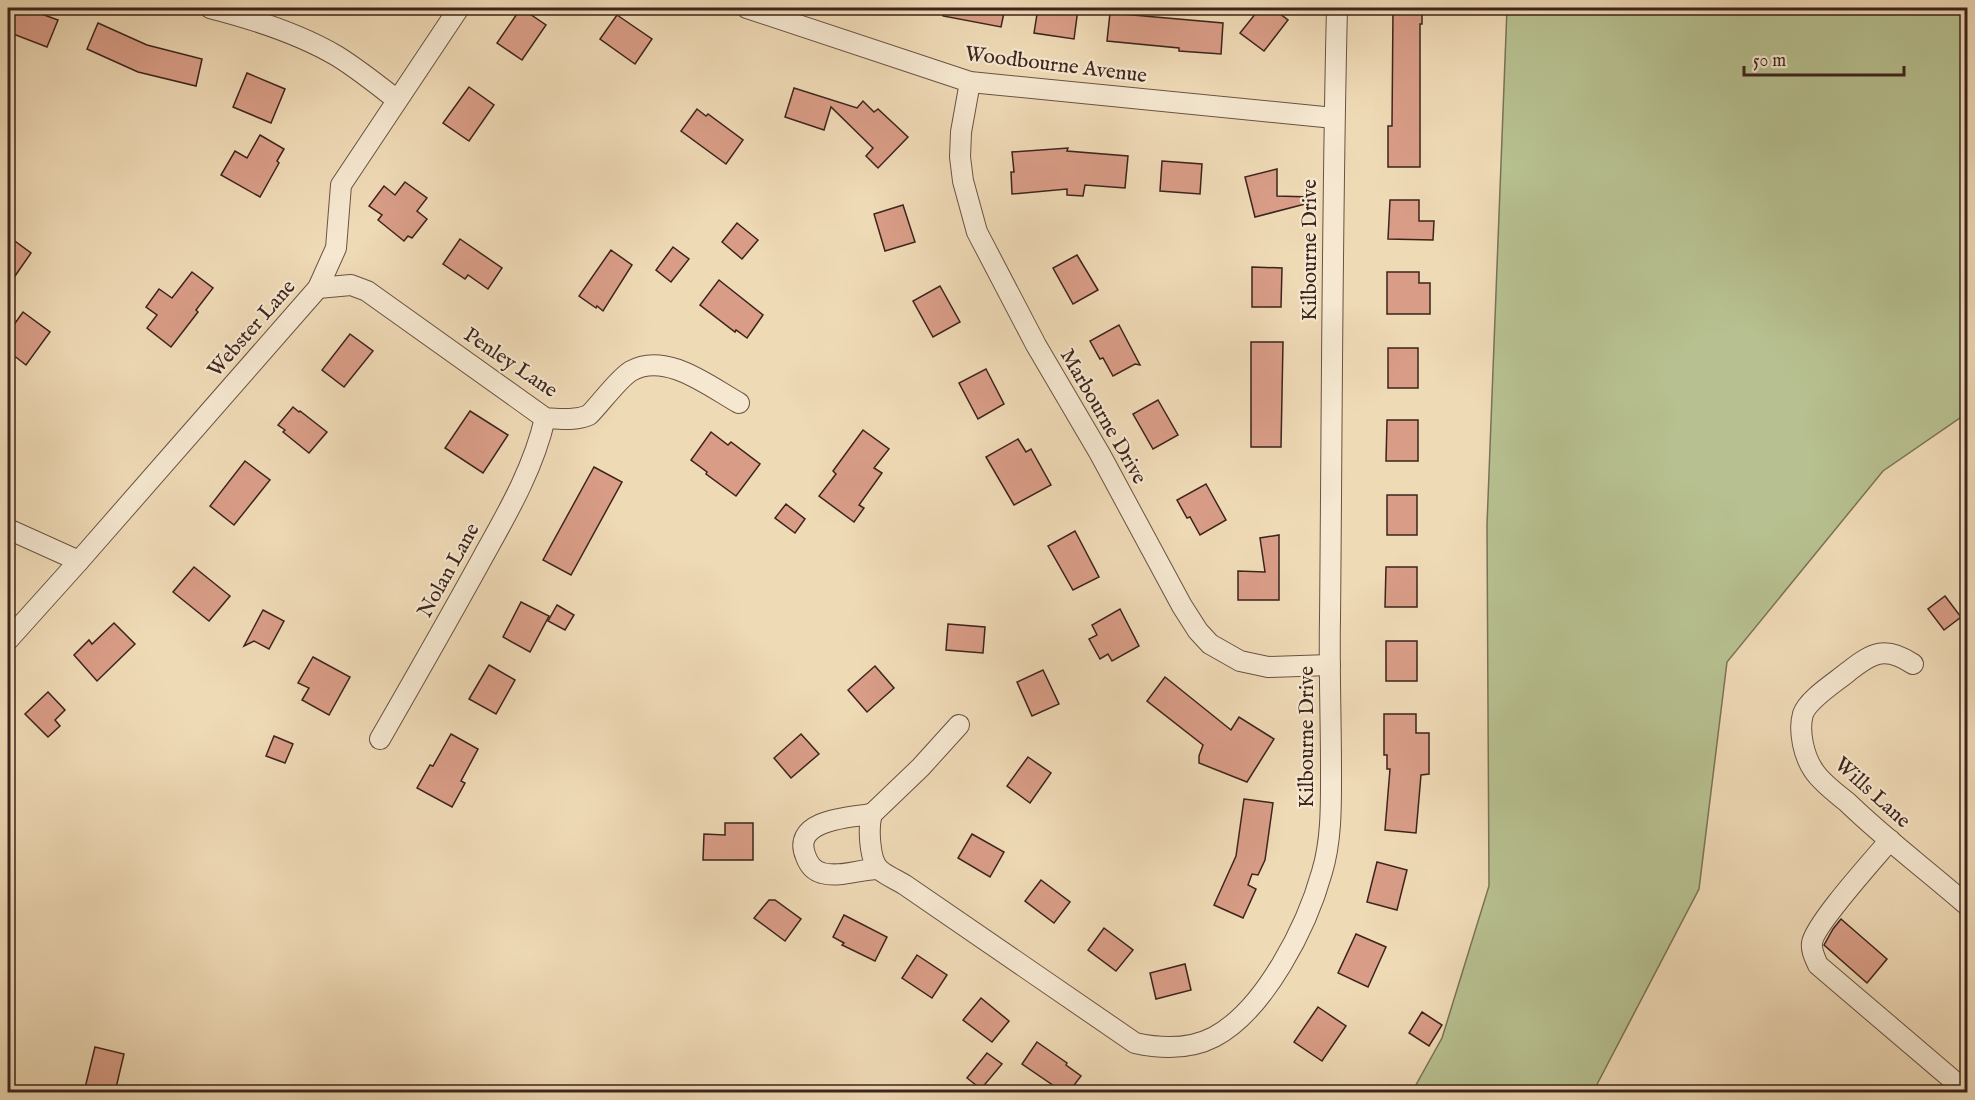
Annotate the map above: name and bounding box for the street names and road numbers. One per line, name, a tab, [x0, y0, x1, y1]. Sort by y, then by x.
street label: Woodbourne Avenue	[963, 41, 1149, 90]
street label: Kilbourne Drive	[1297, 179, 1324, 321]
street label: Webster Lane	[202, 274, 302, 384]
street label: Penley Lane	[458, 322, 563, 405]
street label: Marbourne Drive	[1053, 344, 1153, 490]
street label: Nolan Lane	[412, 518, 487, 623]
street label: Kilbourne Drive	[1294, 666, 1321, 808]
street label: Wills Lane	[1828, 752, 1916, 835]

